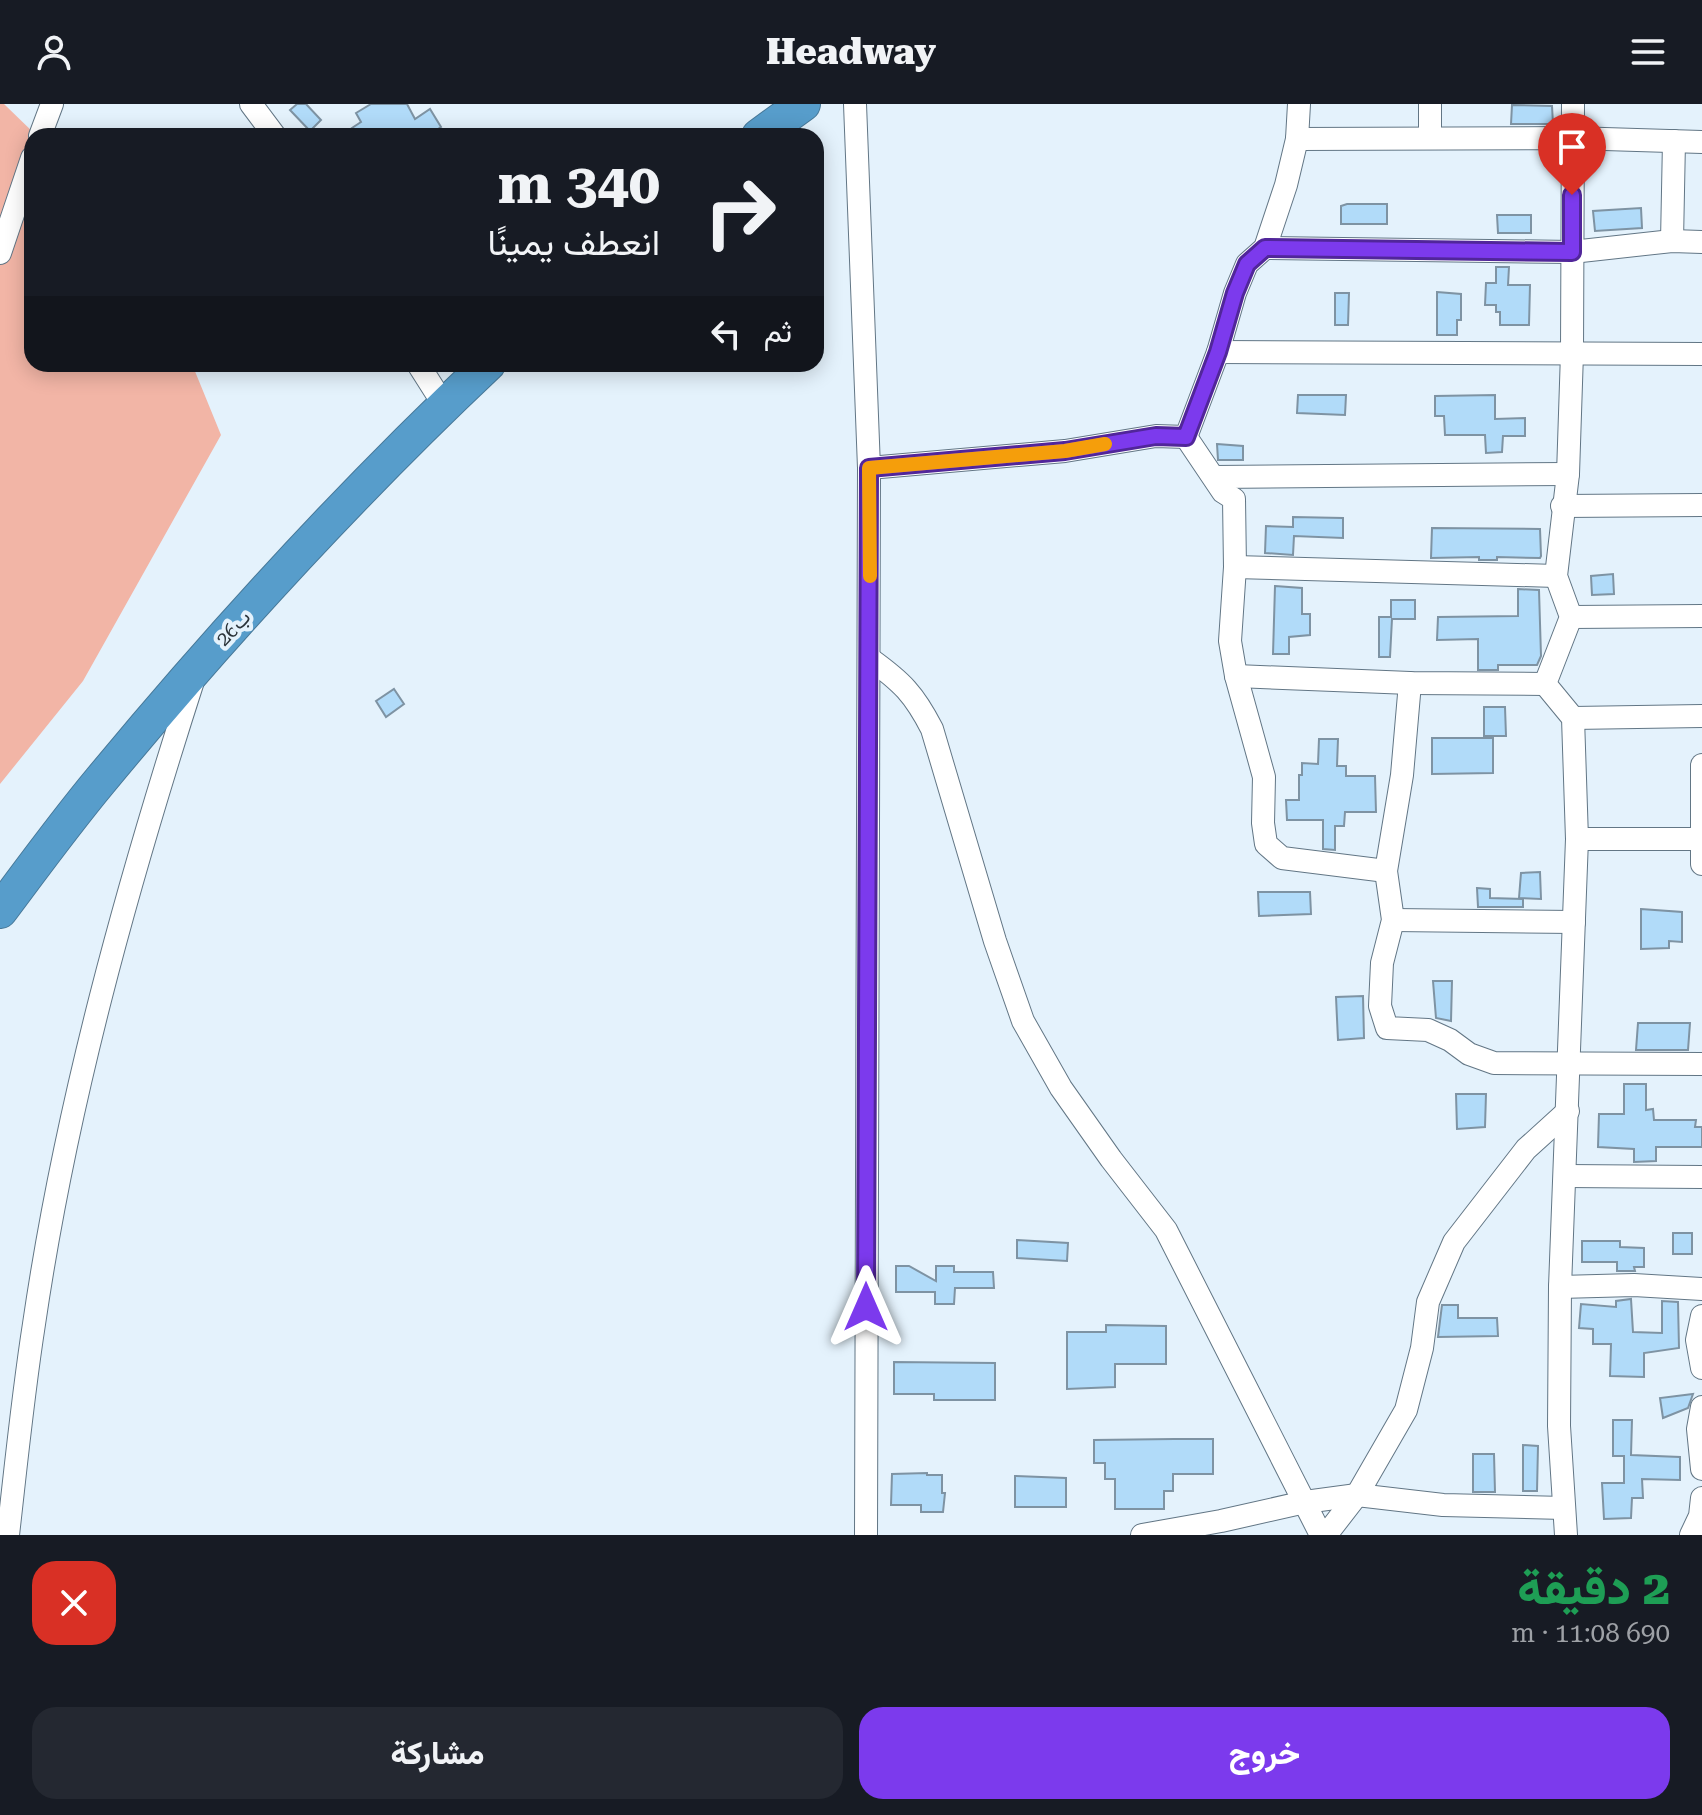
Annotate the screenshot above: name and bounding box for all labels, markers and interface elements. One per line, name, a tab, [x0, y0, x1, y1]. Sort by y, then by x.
icon: person	[32, 30, 76, 74]
icon: menu	[1626, 30, 1670, 74]
text: Headway	[766, 31, 936, 73]
pin	[1538, 113, 1606, 195]
icon: arrive	[1550, 125, 1594, 169]
text: 340 m	[498, 151, 660, 217]
icon: right	[688, 160, 792, 264]
text: انعطف يمينًا	[487, 222, 660, 264]
icon: left	[704, 312, 748, 356]
text: ثم	[764, 314, 792, 349]
street label: 26ب	[211, 605, 255, 651]
position arrow	[824, 1265, 908, 1349]
text: 2 دقيقة	[1517, 1560, 1670, 1616]
button: close	[32, 1561, 116, 1645]
text: 690 m · 11:08	[1511, 1618, 1670, 1648]
button: مشاركة	[32, 1707, 843, 1799]
button: خروج	[859, 1707, 1670, 1799]

